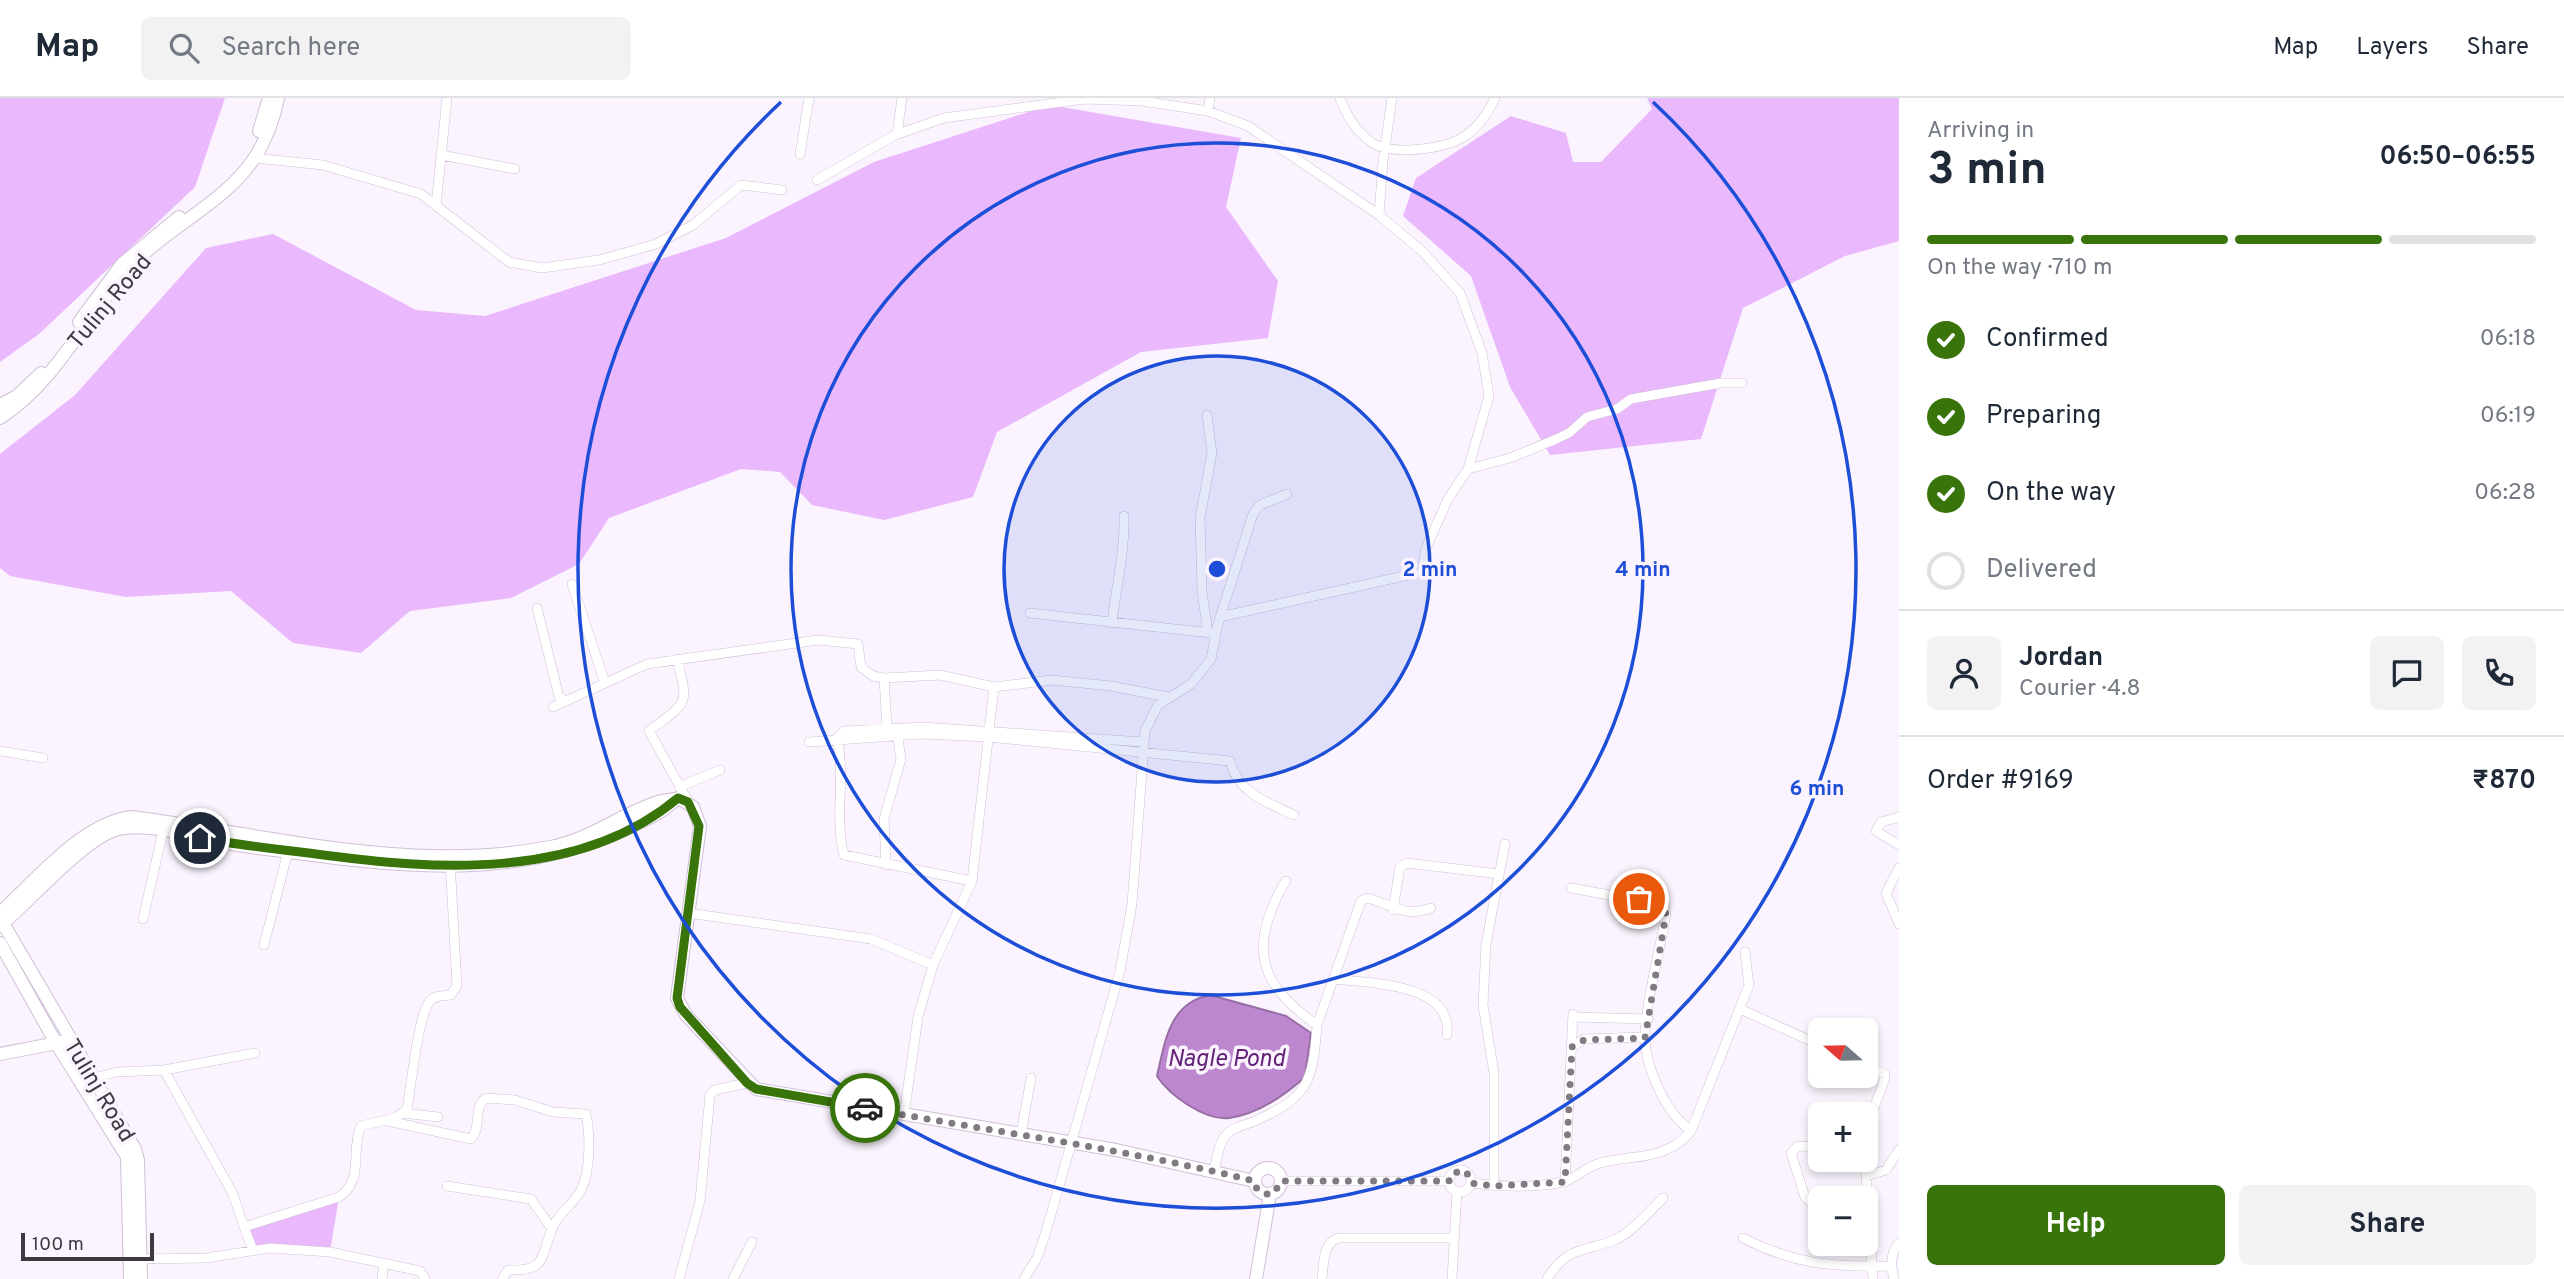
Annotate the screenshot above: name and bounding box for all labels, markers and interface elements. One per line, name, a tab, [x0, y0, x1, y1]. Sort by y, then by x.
search box	[141, 17, 631, 80]
text: Map	[35, 27, 99, 69]
icon: search	[165, 29, 203, 67]
text: Search here	[221, 32, 360, 65]
text: Map	[2273, 33, 2318, 63]
text: Layers	[2356, 33, 2428, 63]
text: Share	[2466, 33, 2529, 63]
text: Arriving in	[1927, 117, 2034, 146]
text: 06:50–06:55	[2379, 141, 2536, 174]
text: 3 min	[1927, 142, 2047, 201]
street label: Tulinj Road	[63, 249, 159, 356]
text: On the way · 710 m	[1927, 254, 2113, 283]
icon: check	[1927, 321, 1965, 359]
text: Confirmed	[1986, 323, 2109, 356]
text: 06:18	[2480, 325, 2536, 354]
icon: check	[1927, 398, 1965, 436]
text: Preparing	[1986, 400, 2101, 433]
text: 06:19	[2480, 402, 2536, 431]
icon: check	[1927, 475, 1965, 513]
text: On the way	[1986, 477, 2116, 510]
text: 06:28	[2474, 479, 2536, 508]
text: Delivered	[1986, 554, 2097, 587]
centre of rings	[1205, 557, 1229, 581]
text: 2 min	[1403, 557, 1457, 584]
text: 4 min	[1615, 557, 1671, 584]
button: person	[1927, 636, 2001, 710]
button: chat	[2370, 636, 2444, 710]
button: phone	[2462, 636, 2536, 710]
text: Jordan	[2019, 642, 2103, 675]
text: Courier · 4.8	[2019, 675, 2140, 704]
text: Order #9169	[1927, 765, 2074, 798]
text: ₹870	[2472, 765, 2536, 798]
text: 6 min	[1790, 776, 1844, 803]
pin	[170, 808, 230, 868]
icon: home	[181, 819, 219, 857]
pin	[1609, 869, 1669, 929]
icon: bag	[1620, 880, 1658, 918]
north arrow	[1808, 1018, 1878, 1088]
map controls	[1808, 1018, 1878, 1256]
street label: Tulinj Road	[56, 1034, 140, 1148]
water label: Nagle Pond	[1167, 1045, 1287, 1075]
courier	[830, 1073, 900, 1143]
icon: car	[846, 1089, 884, 1127]
button: +	[1808, 1102, 1878, 1172]
button: Help	[1927, 1185, 2225, 1265]
button: Share	[2239, 1185, 2536, 1265]
button: −	[1808, 1186, 1878, 1256]
scale bar	[21, 1230, 154, 1262]
text: 100 m	[32, 1233, 84, 1257]

